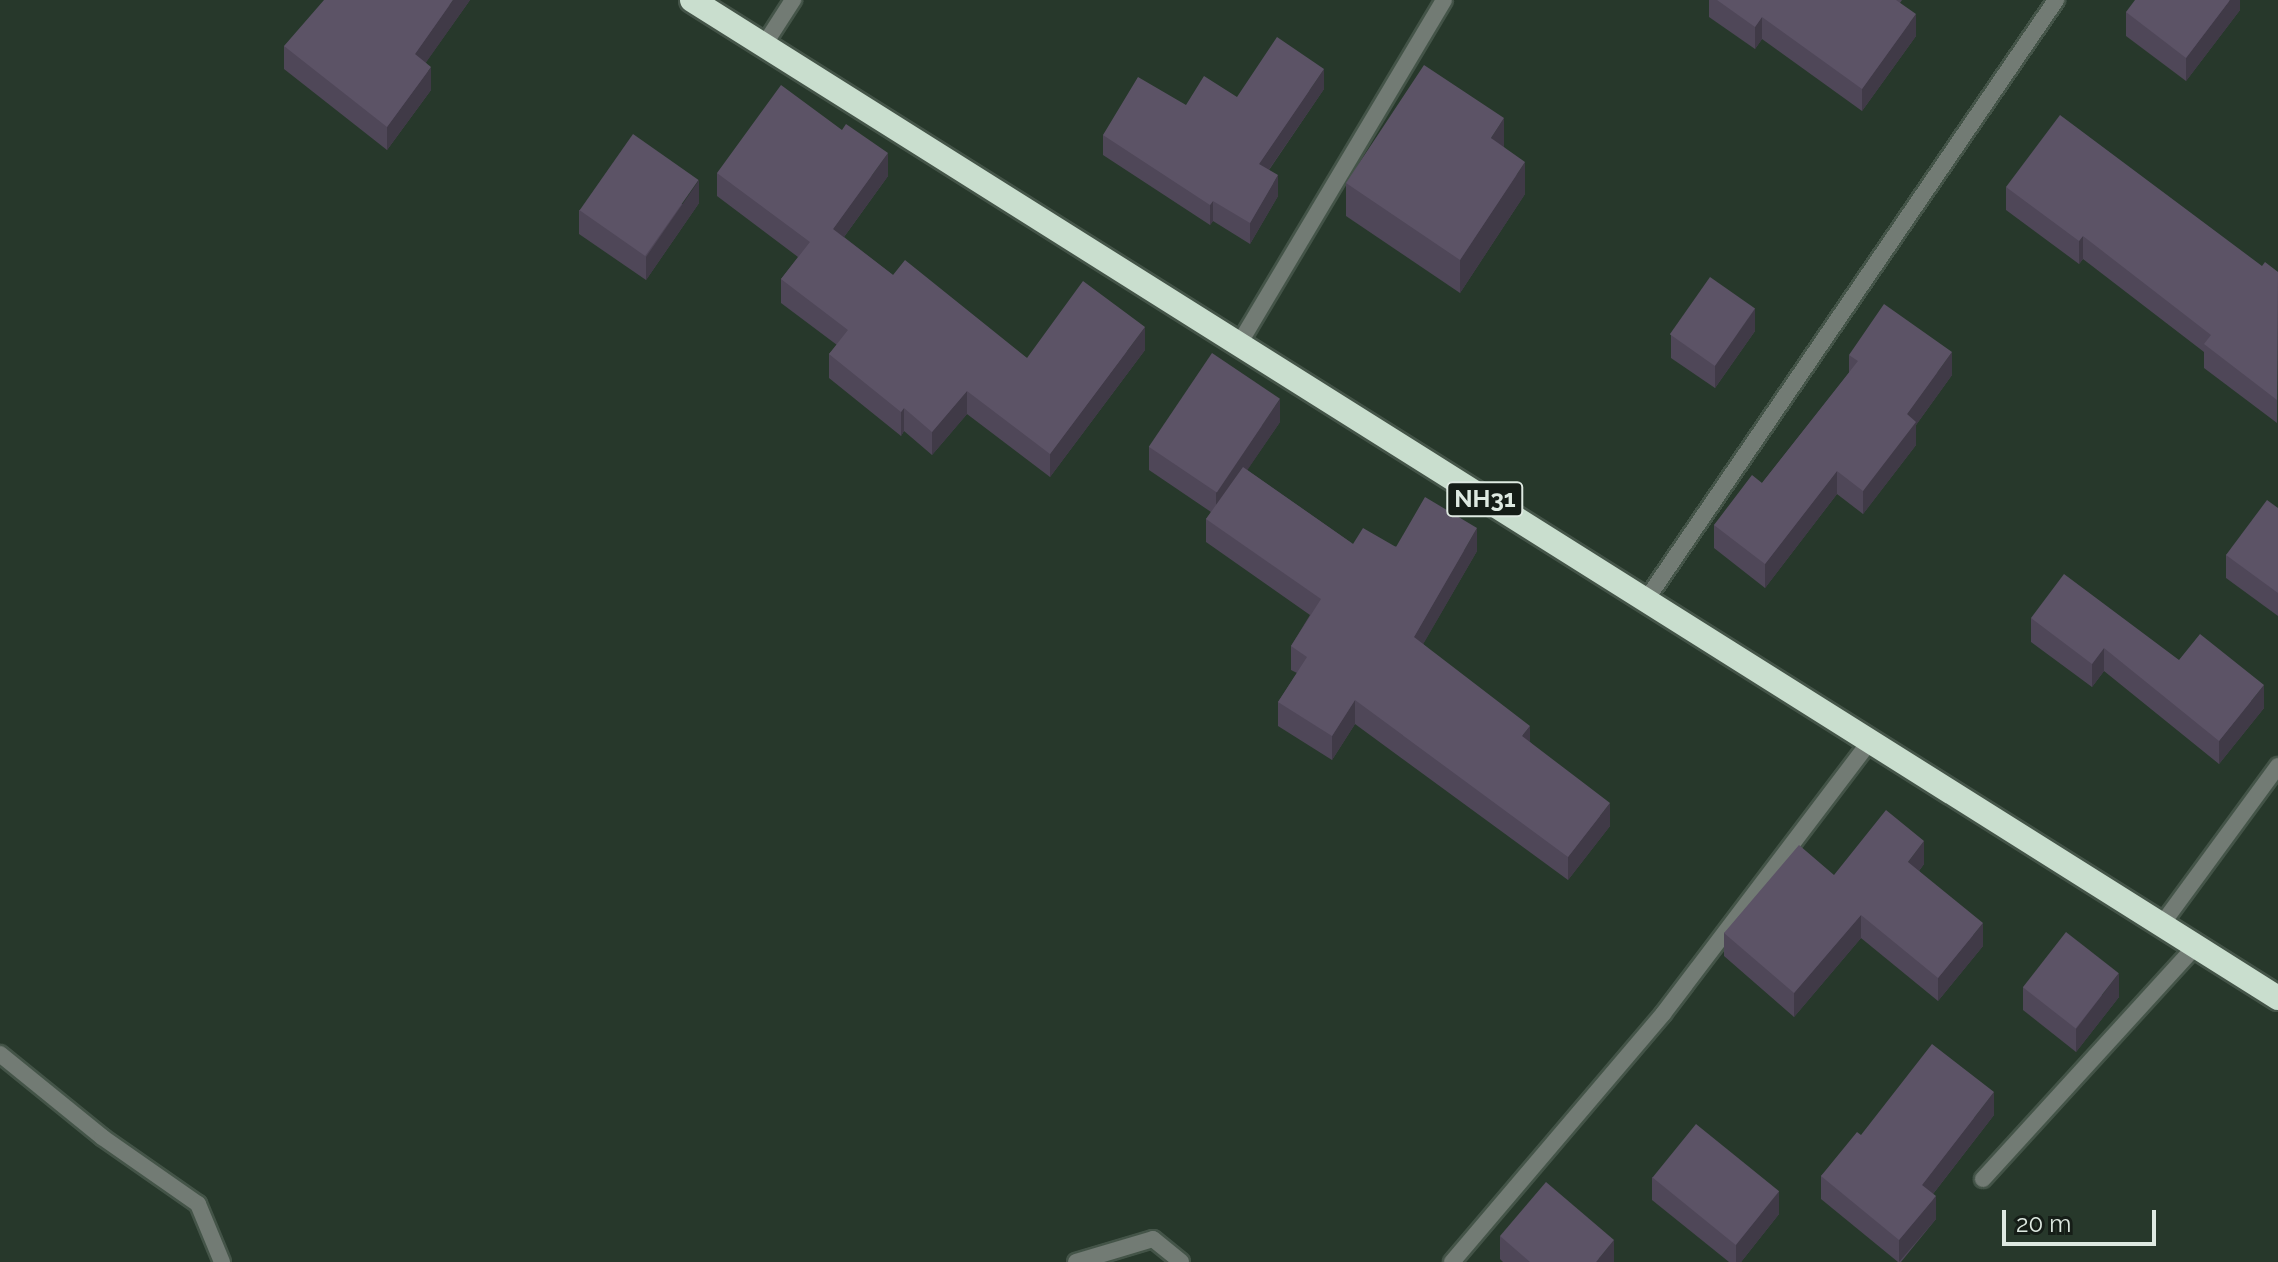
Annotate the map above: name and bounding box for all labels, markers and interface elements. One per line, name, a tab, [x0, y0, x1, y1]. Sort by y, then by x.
road number: NH31	[1445, 479, 1525, 519]
scale bar	[2006, 1194, 2160, 1244]
text: 20 m	[2016, 1209, 2071, 1238]

